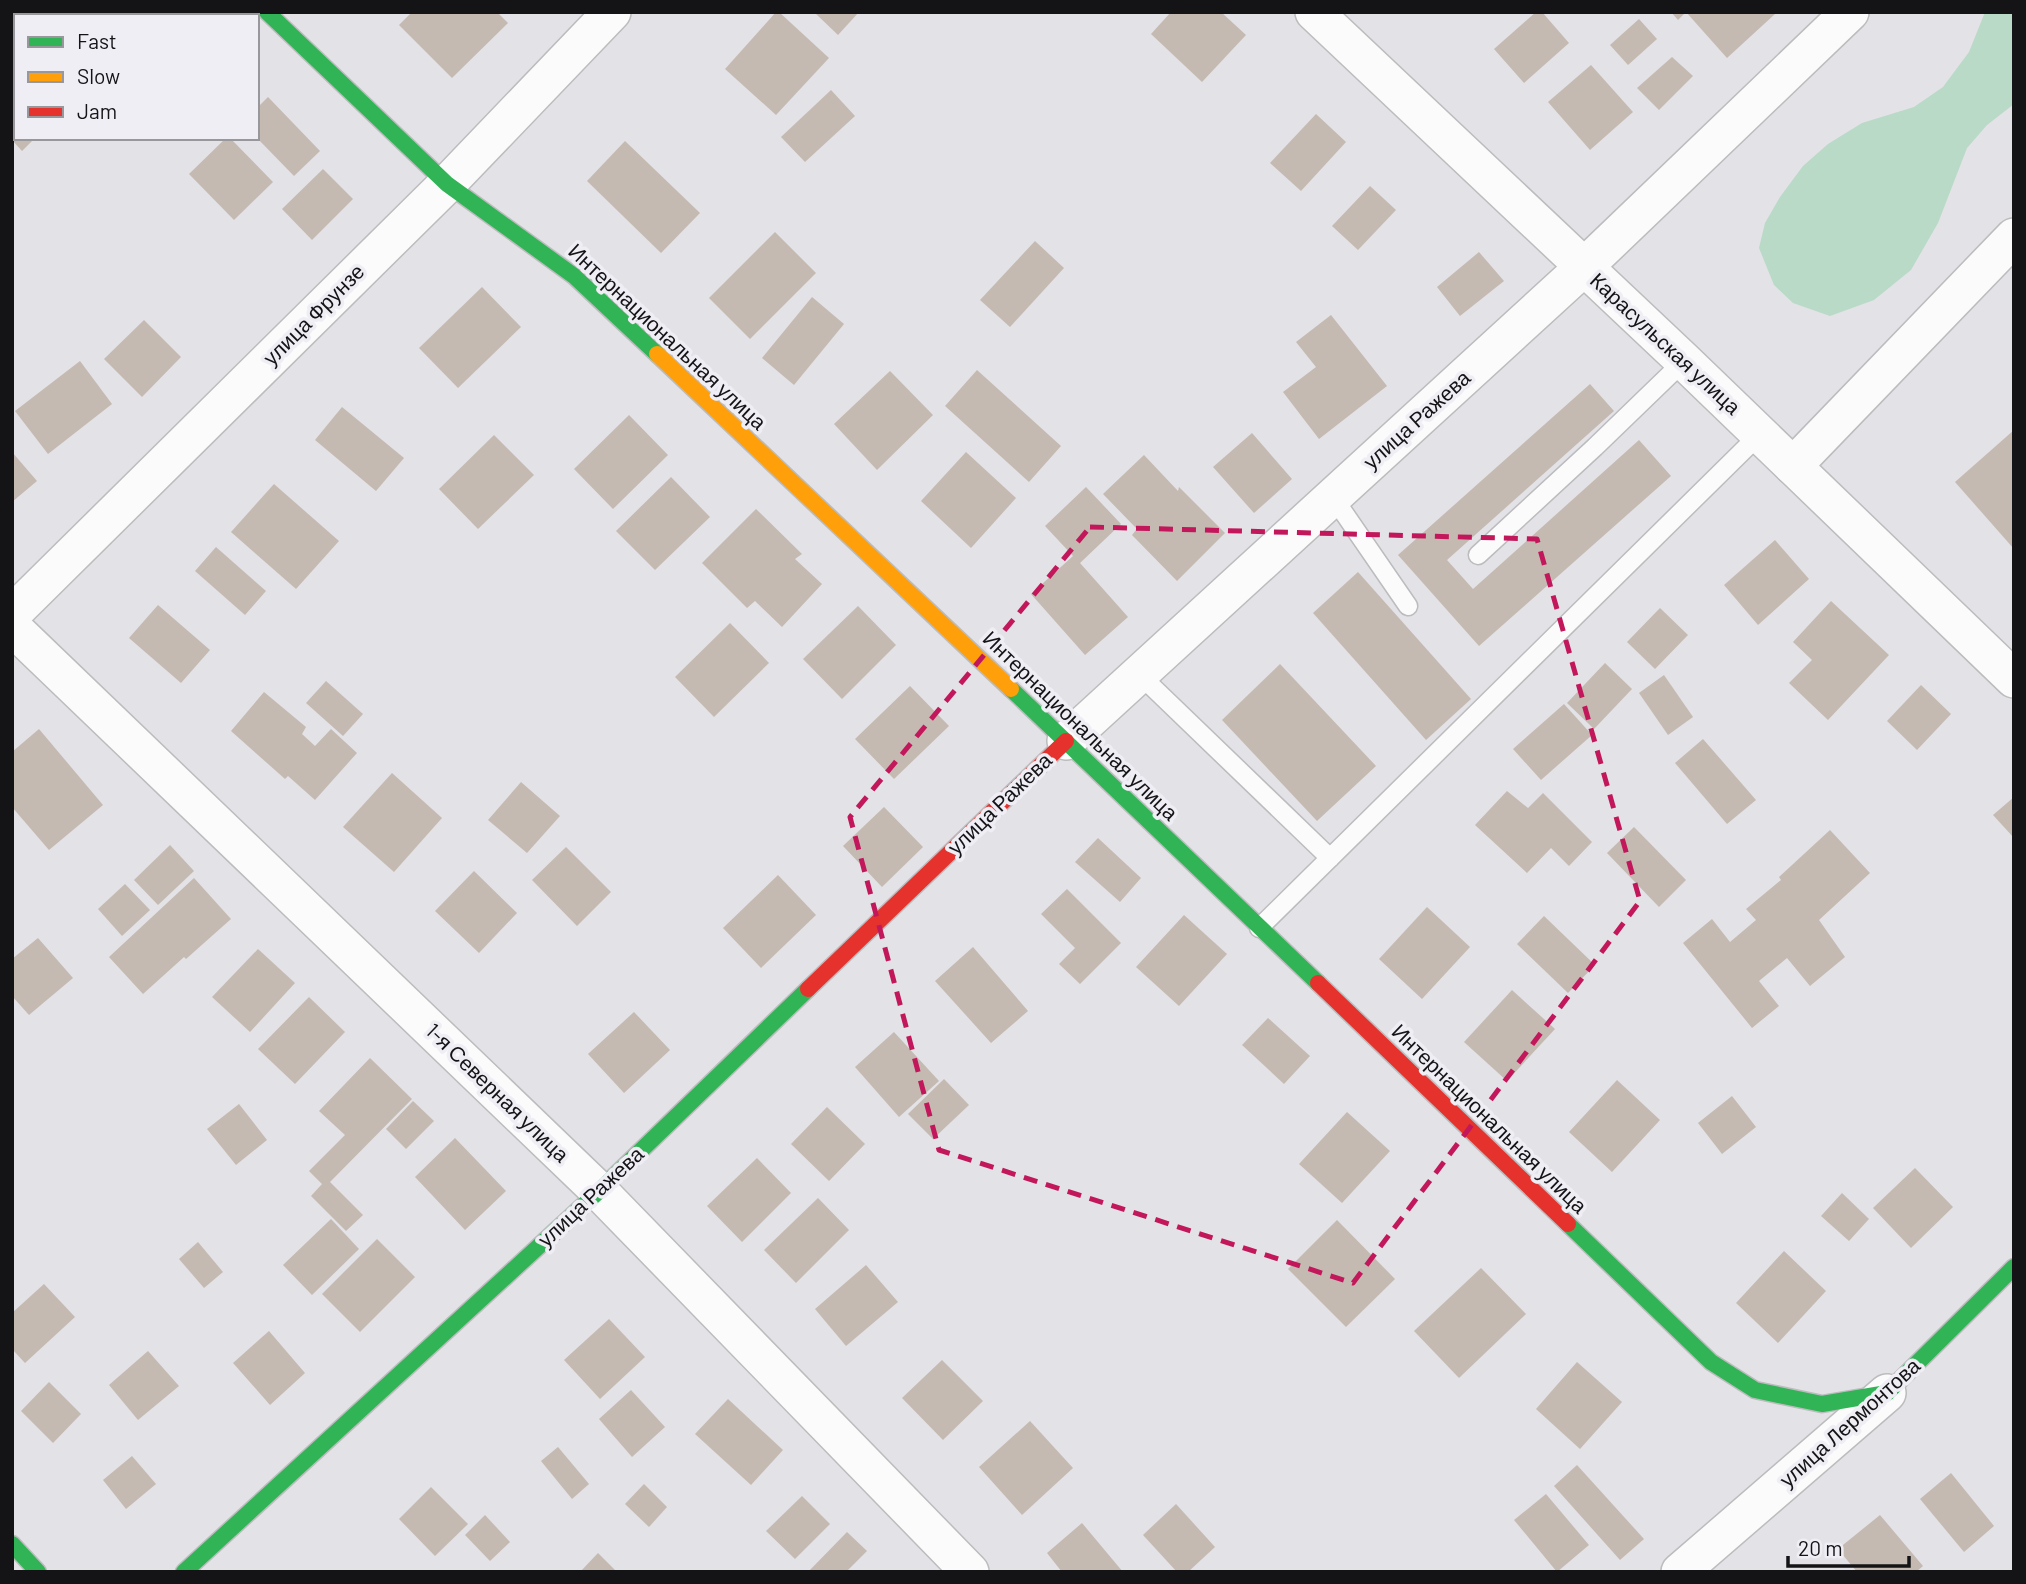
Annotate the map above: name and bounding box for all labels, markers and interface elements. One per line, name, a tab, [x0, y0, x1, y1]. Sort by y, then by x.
legend	[14, 14, 259, 140]
text: Fast	[77, 28, 117, 53]
text: Slow	[77, 63, 120, 88]
text: Jam	[77, 98, 117, 123]
street label: Интернациональная улица	[564, 238, 772, 434]
street label: улица Фрунзе	[257, 258, 369, 370]
street label: Карасульская улица	[1586, 267, 1747, 419]
street label: улица Ражева	[1357, 364, 1475, 473]
street label: Интернациональная улица	[978, 625, 1184, 825]
street label: улица Ражева	[942, 747, 1057, 859]
street label: 1-я Северная улица	[421, 1017, 575, 1167]
street label: Интернациональная улица	[1387, 1018, 1593, 1218]
street label: улица Ражева	[532, 1140, 648, 1251]
street label: улица Лермонтова	[1774, 1352, 1925, 1492]
scale bar	[1788, 1524, 1909, 1568]
text: 20 m	[1798, 1535, 1843, 1560]

